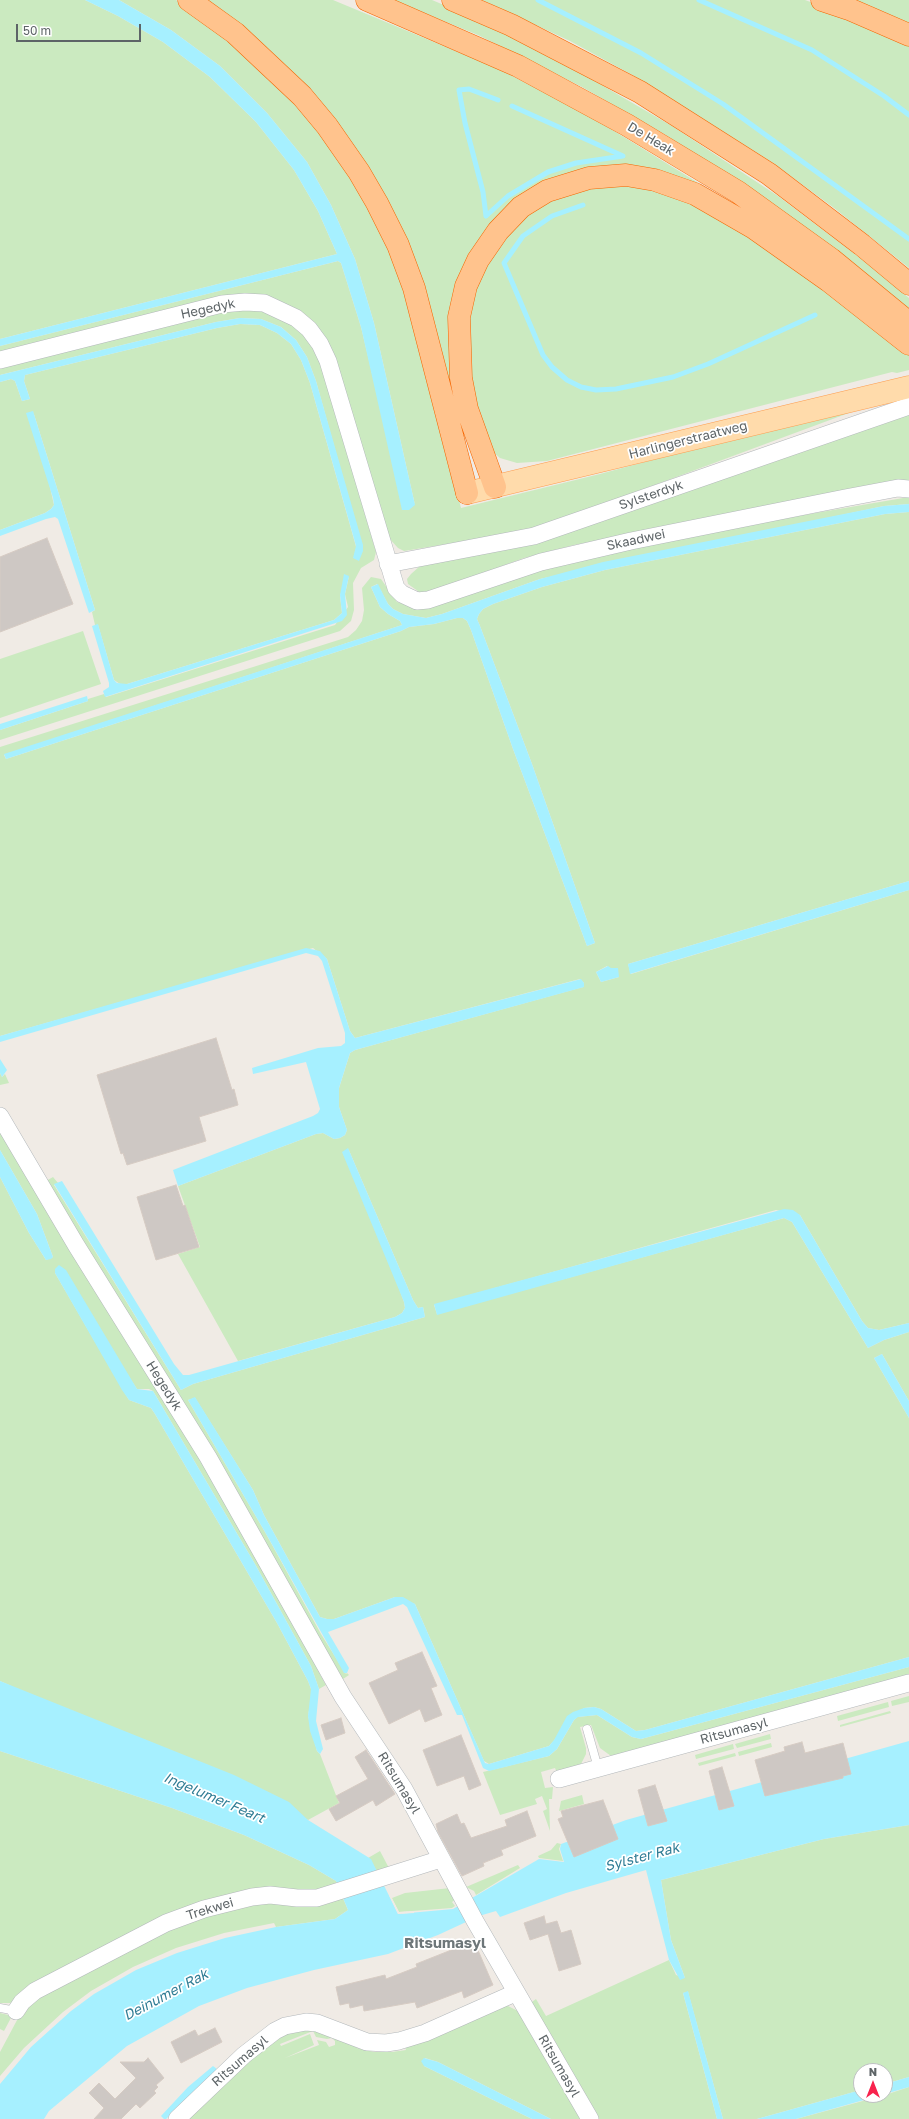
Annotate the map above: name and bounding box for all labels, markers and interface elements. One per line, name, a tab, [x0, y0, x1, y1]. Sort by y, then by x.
scale bar	[18, 16, 143, 42]
text: 50 m	[23, 23, 51, 38]
street label: De Heak	[625, 119, 677, 159]
street label: Hegedyk	[179, 296, 237, 322]
street label: Harlingerstraatweg	[627, 418, 749, 462]
street label: Sylsterdyk	[617, 477, 685, 513]
street label: Skaadwei	[605, 526, 667, 554]
street label: Hegedyk	[143, 1358, 185, 1414]
street label: Ritsumasyl	[698, 1714, 770, 1748]
street label: Ritsumasyl	[374, 1749, 424, 1817]
water label: Ingelumer Feart	[161, 1769, 267, 1827]
water label: Sylster Rak	[603, 1839, 681, 1875]
street label: Trekwei	[185, 1894, 235, 1924]
district label: Ritsumasyl	[404, 1934, 486, 1952]
water label: Deinumer Rak	[121, 1966, 211, 2024]
street label: Ritsumasyl	[209, 2032, 271, 2090]
street label: Ritsumasyl	[535, 2032, 583, 2100]
north arrow	[853, 2063, 893, 2103]
text: N	[869, 2065, 877, 2078]

